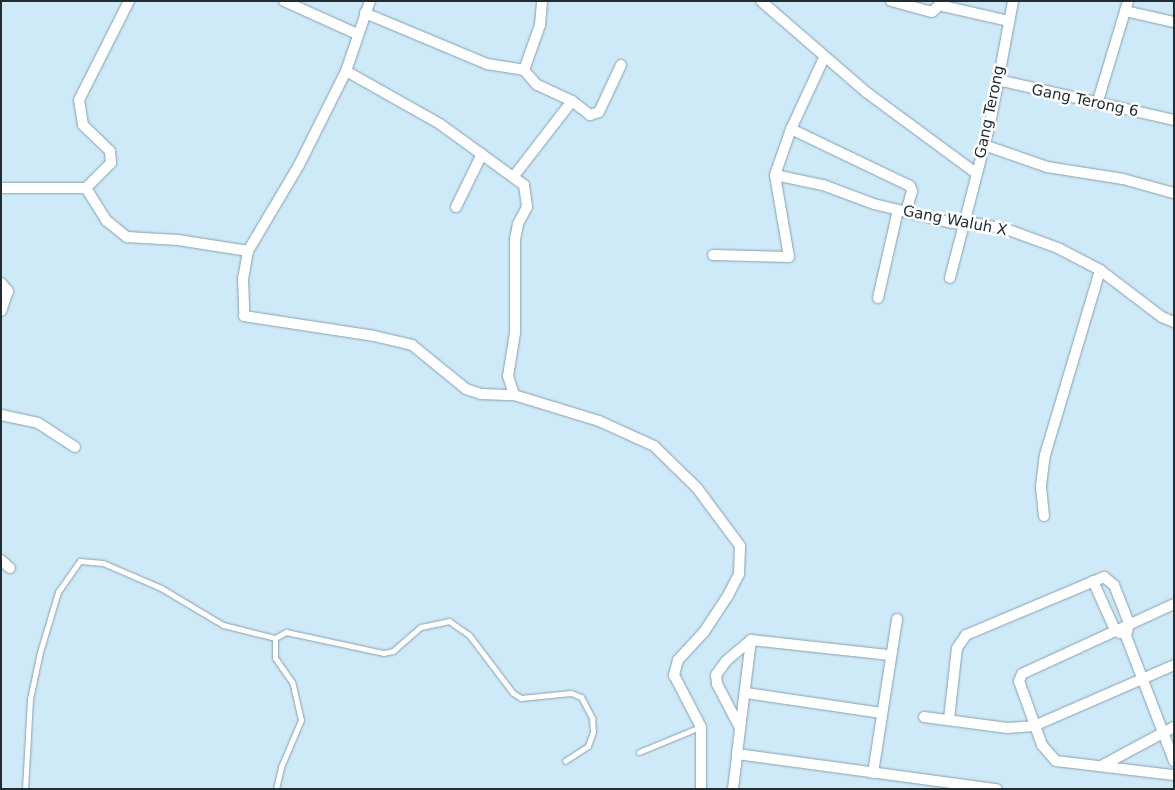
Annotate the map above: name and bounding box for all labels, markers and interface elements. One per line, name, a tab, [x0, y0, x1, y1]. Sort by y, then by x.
street label: Gang Terong	[971, 64, 1009, 160]
street label: Gang Terong 6	[1030, 81, 1140, 121]
street label: Gang Waluh X	[901, 202, 1009, 240]

